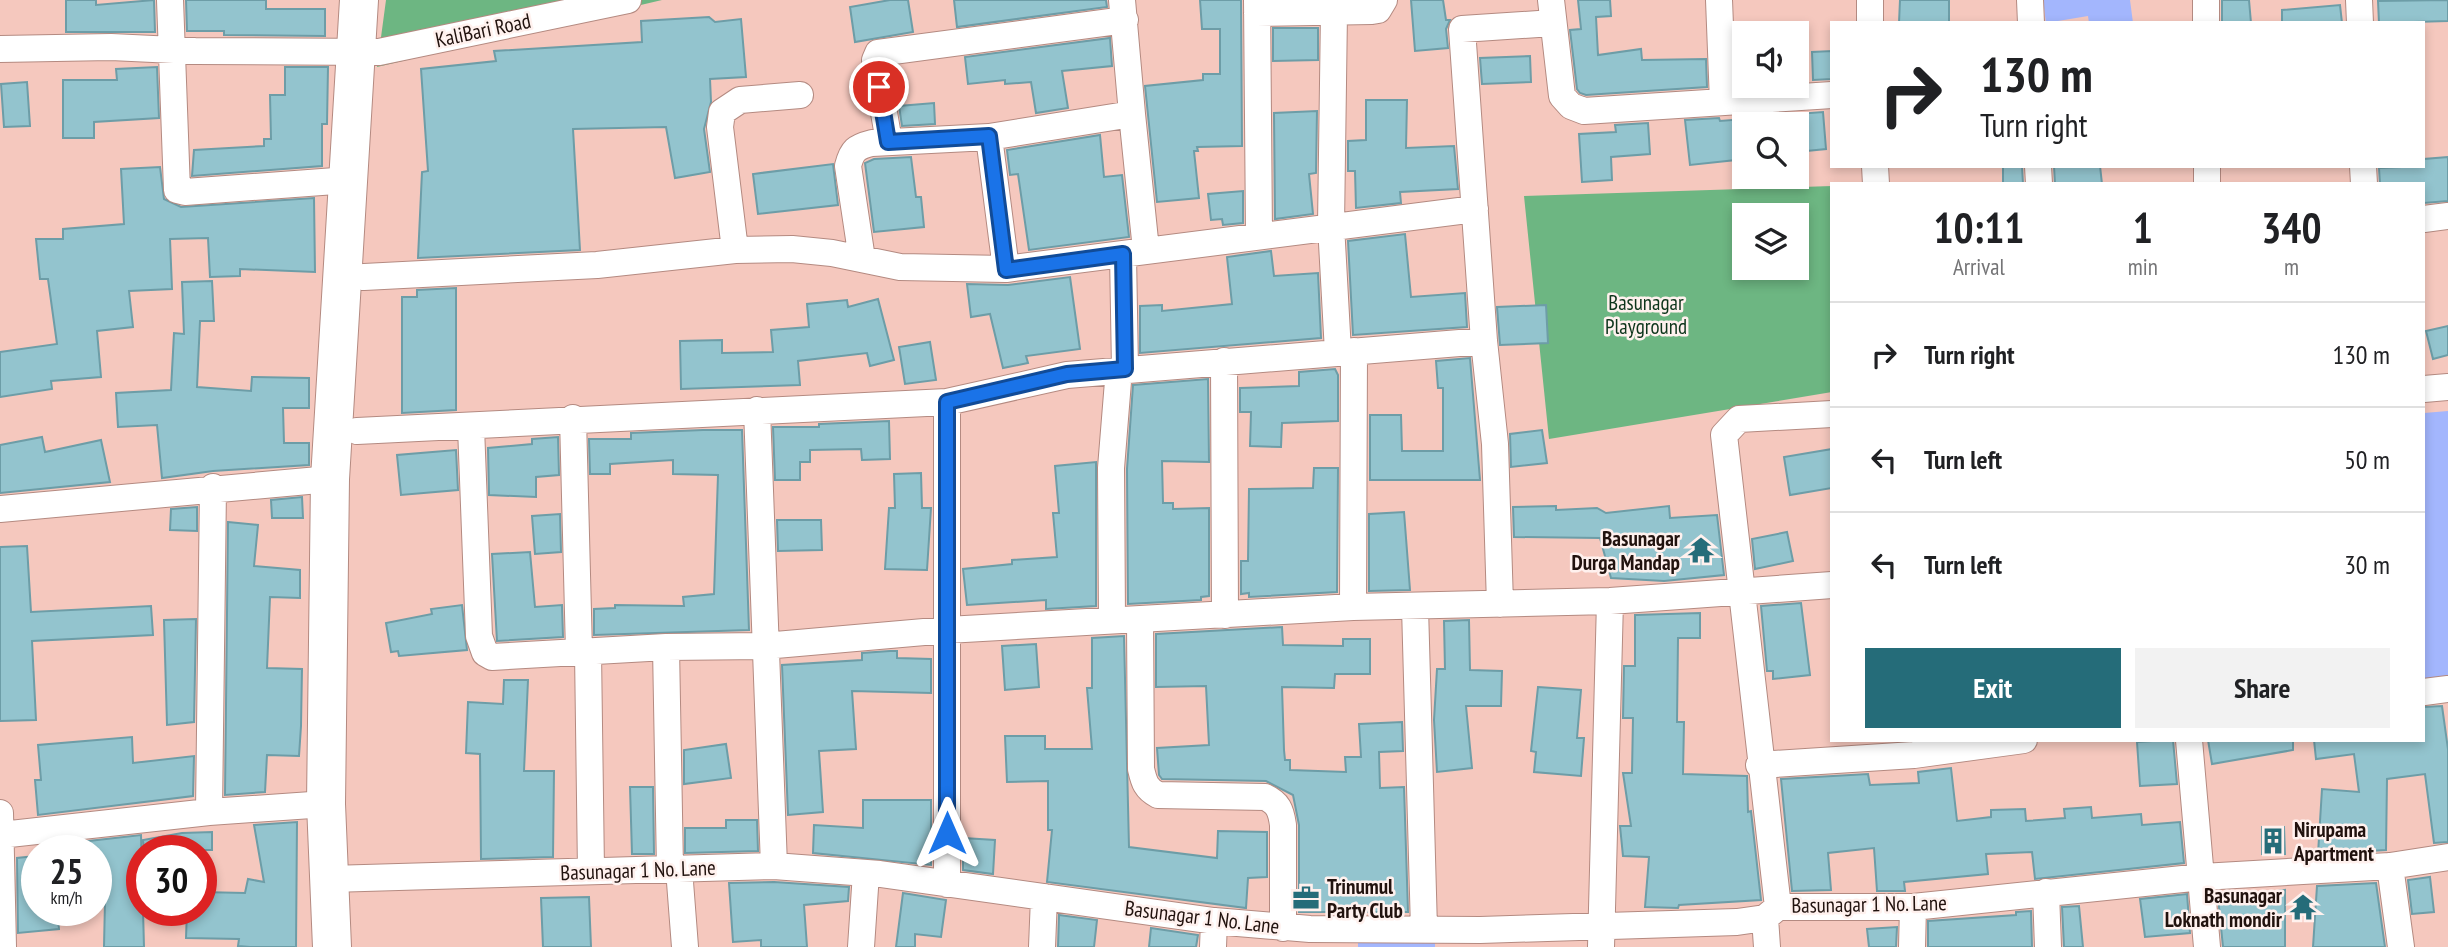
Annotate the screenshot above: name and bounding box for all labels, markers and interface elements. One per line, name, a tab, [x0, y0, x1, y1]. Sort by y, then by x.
street label: KaliBari Road	[433, 7, 533, 53]
map controls	[1732, 21, 1809, 280]
button: sound	[1732, 21, 1809, 98]
text: 130 m	[1980, 42, 2093, 106]
icon: right	[1865, 49, 1956, 140]
pin	[849, 57, 909, 117]
icon: arrive	[860, 68, 898, 106]
text: Turn right	[1980, 104, 2088, 146]
button: search	[1732, 112, 1809, 189]
text: 10:11	[1933, 200, 2024, 255]
text: 1	[2133, 200, 2153, 255]
text: 340	[2261, 200, 2322, 255]
button: layers	[1732, 203, 1809, 280]
text: Arrival	[1953, 252, 2005, 281]
text: min	[2128, 252, 2158, 281]
text: m	[2284, 252, 2299, 281]
park label: Basunagar Playground	[1605, 289, 1687, 340]
icon: right	[1865, 336, 1903, 374]
text: Turn right	[1924, 338, 2015, 371]
text: 130 m	[2332, 338, 2390, 371]
icon: left	[1865, 441, 1903, 479]
text: Turn left	[1924, 443, 2002, 476]
text: 50 m	[2344, 443, 2390, 476]
place label: Basunagar Durga Mandap	[1572, 525, 1681, 576]
temple icon: Basunagar Durga Mandap	[1686, 535, 1716, 565]
icon: left	[1865, 546, 1903, 584]
text: Turn left	[1924, 548, 2002, 581]
text: 30 m	[2344, 548, 2390, 581]
button: Exit	[1865, 648, 2121, 728]
button: Share	[2135, 648, 2390, 728]
position arrow	[910, 796, 984, 870]
place label: Nirupama Apartment	[2293, 816, 2374, 867]
building icon: Nirupama Apartment	[2258, 826, 2288, 856]
speed limit sign: 30	[126, 835, 217, 926]
text: 25	[50, 848, 83, 894]
street label: Basunagar 1 No. Lane	[560, 854, 716, 886]
place label: Trinumul Party Club	[1327, 873, 1403, 924]
place label: Basunagar Loknath mondir	[2165, 882, 2283, 933]
office icon: Trinumul Party Club	[1291, 883, 1321, 913]
text: km/h	[51, 886, 82, 909]
street label: Basunagar 1 No. Lane	[1791, 889, 1947, 919]
temple icon: Basunagar Loknath mondir	[2288, 892, 2318, 922]
street label: Basunagar 1 No. Lane	[1123, 894, 1281, 940]

